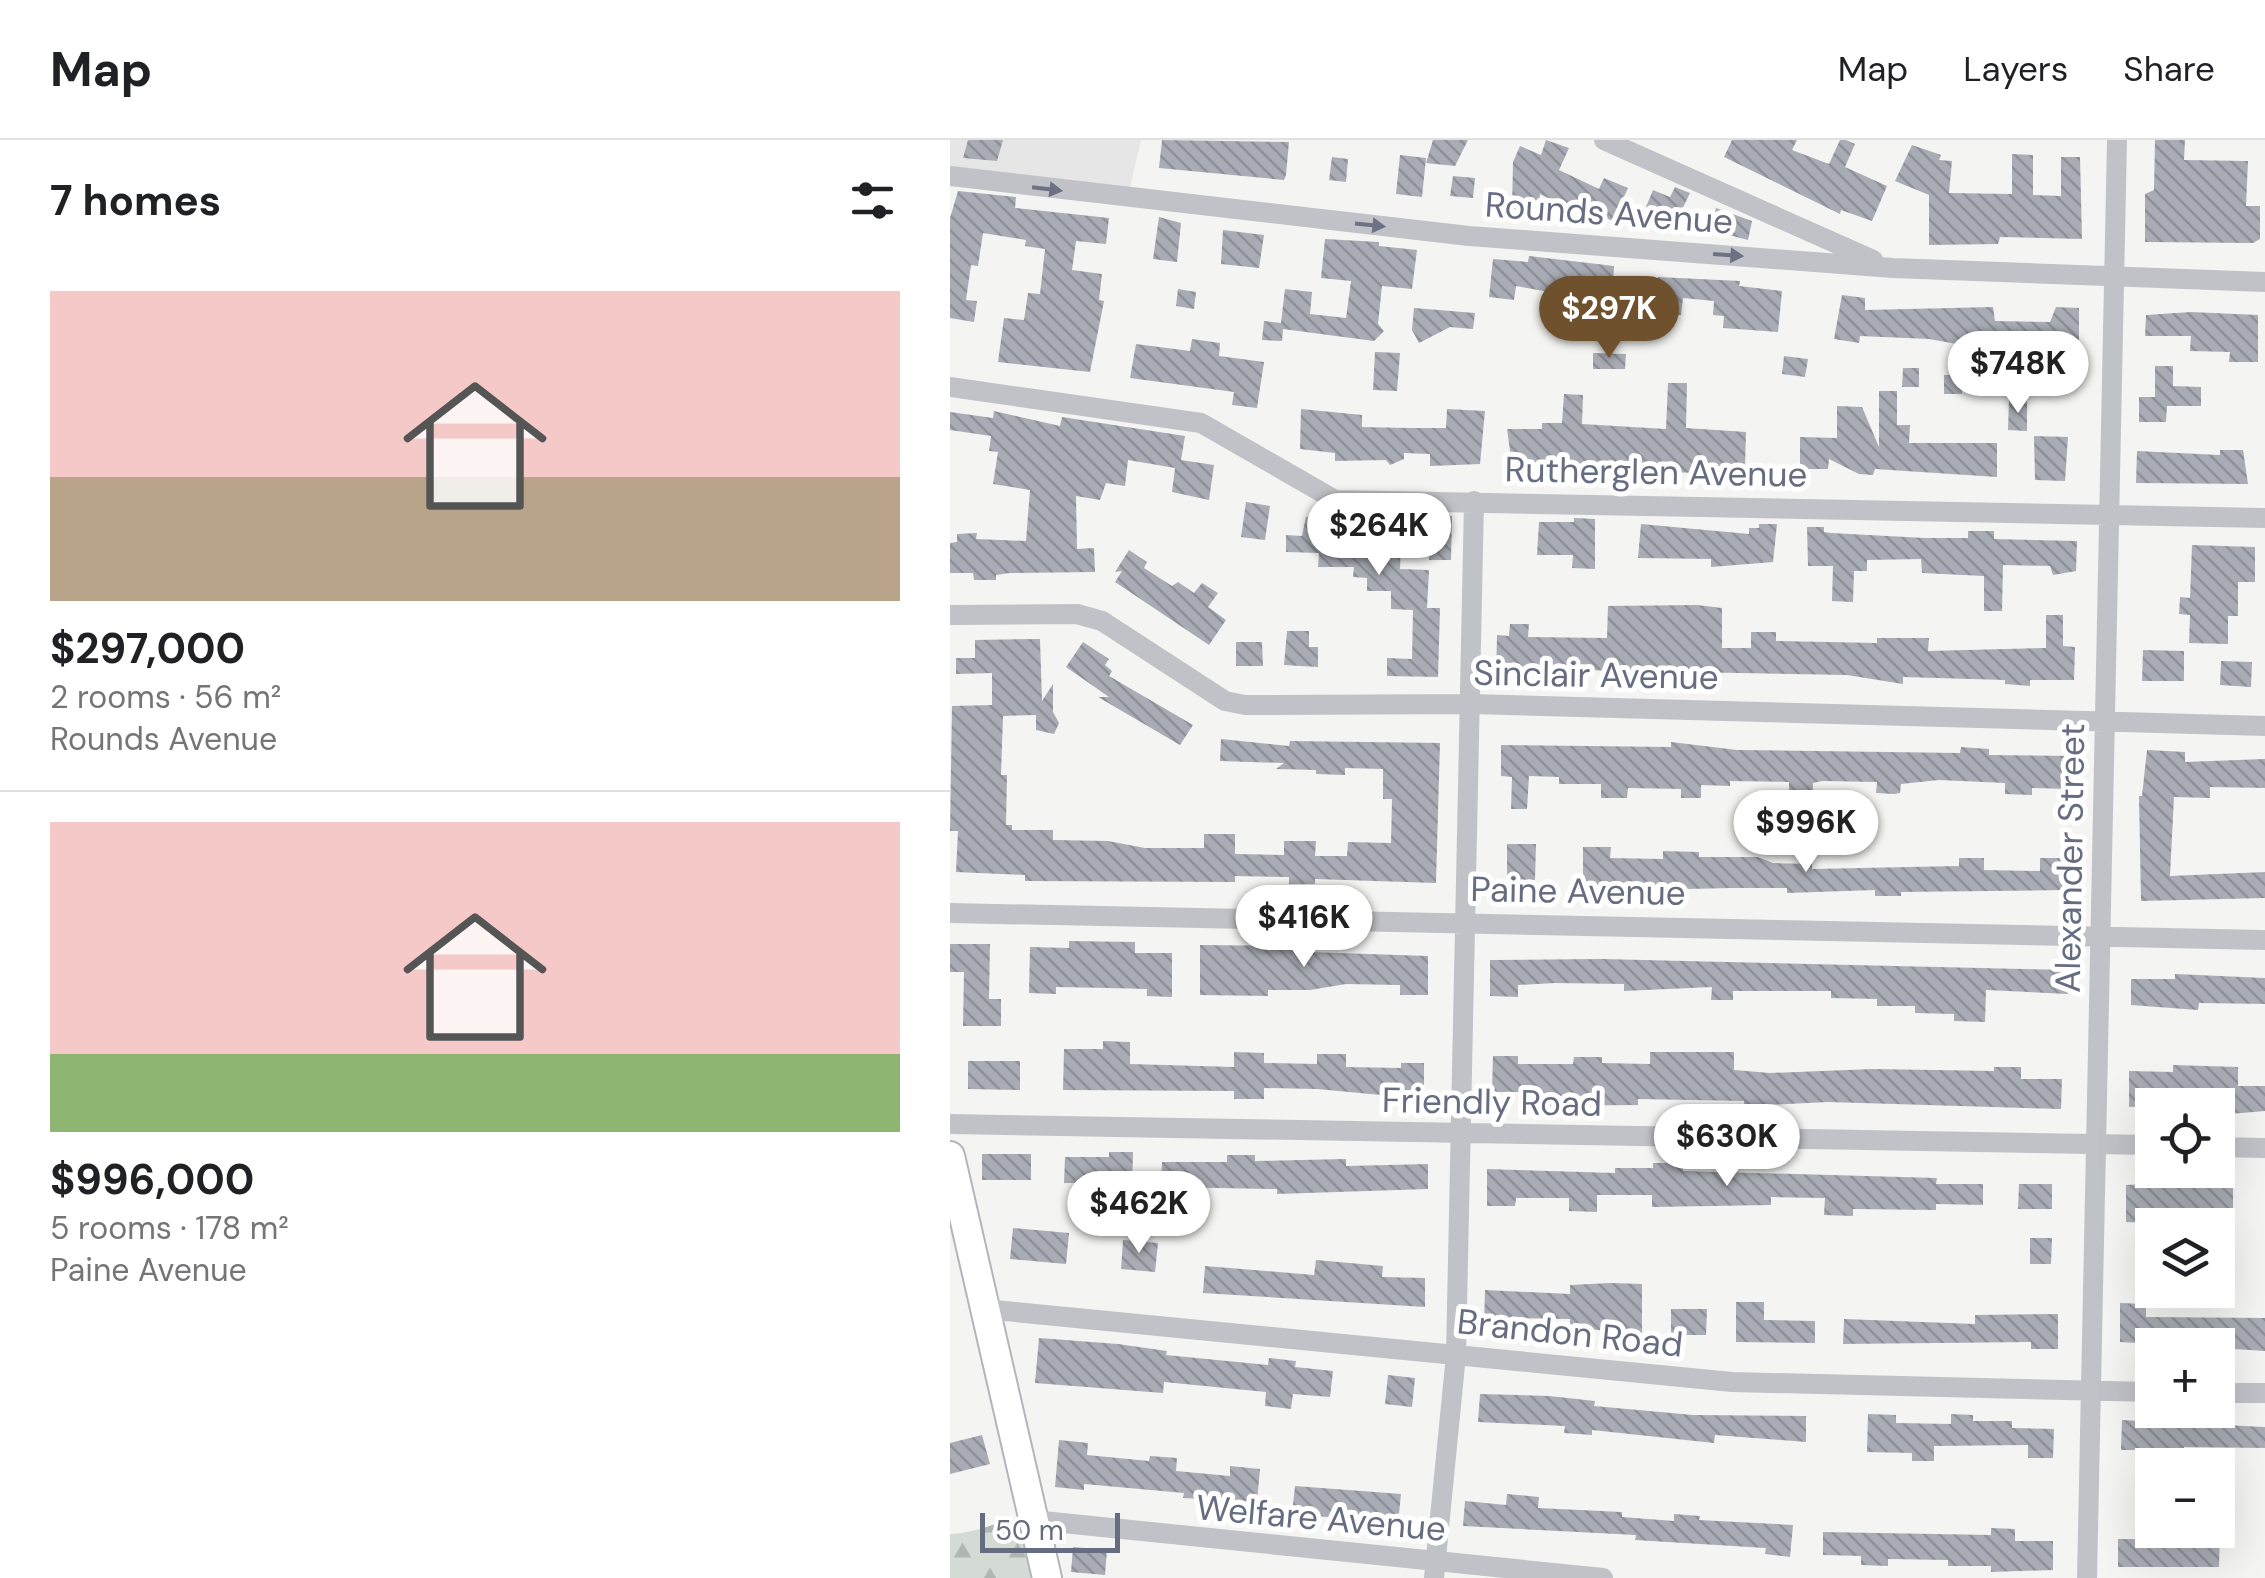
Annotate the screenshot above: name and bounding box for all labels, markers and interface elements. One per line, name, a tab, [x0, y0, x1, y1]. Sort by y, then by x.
text: Map	[50, 38, 152, 101]
text: Map	[1838, 46, 1908, 92]
text: Layers	[1963, 46, 2068, 92]
text: Share	[2123, 46, 2215, 92]
text: 7 homes	[50, 173, 221, 228]
icon: filters	[845, 173, 900, 228]
one-way arrow	[1031, 181, 1063, 197]
street label: Rounds Avenue	[1483, 181, 1735, 245]
one-way arrow	[1354, 217, 1386, 233]
one-way arrow	[1713, 247, 1745, 263]
pin: $297K	[1539, 276, 1679, 361]
text: $297K	[1561, 287, 1657, 329]
pin: $748K	[1948, 331, 2088, 416]
text: $748K	[1970, 342, 2066, 384]
icon: home	[385, 356, 565, 536]
street label: Rutherglen Avenue	[1504, 446, 1808, 498]
pin: $264K	[1309, 493, 1449, 578]
text: $264K	[1329, 504, 1429, 546]
text: $297,000	[50, 621, 245, 676]
street label: Sinclair Avenue	[1473, 650, 1719, 700]
text: 2 rooms · 56 m²	[50, 676, 281, 718]
text: Rounds Avenue	[50, 718, 277, 760]
street label: Alexander Street	[2045, 723, 2095, 993]
pin: $996K	[1736, 790, 1876, 875]
text: $996K	[1755, 801, 1857, 843]
street label: Paine Avenue	[1470, 866, 1686, 916]
pin: $416K	[1234, 885, 1374, 970]
icon: home	[385, 887, 565, 1067]
text: $416K	[1258, 896, 1350, 938]
street label: Friendly Road	[1382, 1077, 1602, 1127]
map controls	[2135, 1088, 2235, 1548]
button: locate	[2135, 1088, 2235, 1188]
pin: $630K	[1657, 1104, 1797, 1189]
text: $630K	[1676, 1115, 1778, 1157]
text: $996,000	[50, 1152, 254, 1207]
pin: $462K	[1069, 1171, 1209, 1256]
text: $462K	[1089, 1182, 1189, 1224]
text: 5 rooms · 178 m²	[50, 1207, 289, 1249]
button: layers	[2135, 1208, 2235, 1308]
text: Paine Avenue	[50, 1249, 247, 1291]
street label: Brandon Road	[1455, 1298, 1685, 1368]
button: +	[2135, 1328, 2235, 1428]
button: −	[2135, 1448, 2235, 1548]
street label: Welfare Avenue	[1194, 1484, 1448, 1552]
scale bar	[980, 1508, 1120, 1552]
text: 50 m	[995, 1512, 1064, 1549]

